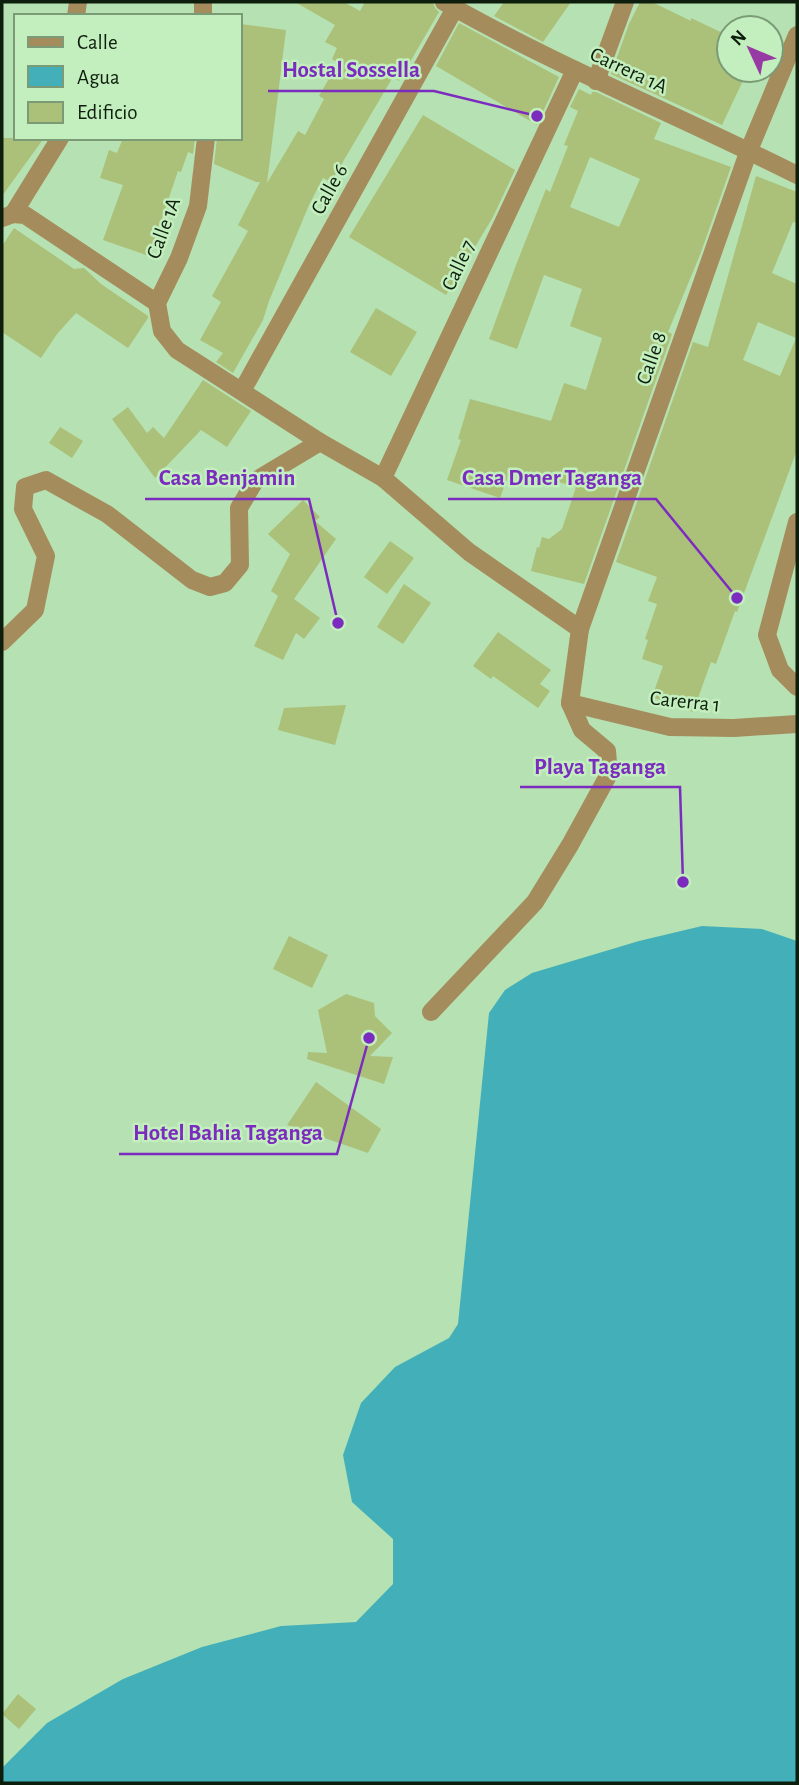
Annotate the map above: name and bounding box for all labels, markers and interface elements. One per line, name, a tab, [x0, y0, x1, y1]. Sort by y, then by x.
legend	[14, 14, 242, 140]
north arrow	[715, 14, 785, 84]
text: N	[727, 27, 750, 50]
text: Calle	[77, 32, 118, 53]
street label: Carrera 1A	[587, 43, 671, 97]
callout: Hostal Sossella	[268, 47, 434, 91]
text: Hostal Sossella	[282, 59, 420, 82]
text: Agua	[77, 67, 120, 88]
text: Edificio	[77, 102, 138, 123]
street label: Calle 6	[307, 161, 352, 218]
street label: Calle 1A	[143, 195, 184, 262]
street label: Calle 7	[438, 237, 479, 294]
street label: Calle 8	[633, 329, 670, 387]
callout: Casa Benjamin	[145, 455, 309, 499]
callout: Casa Dmer Taganga	[448, 455, 656, 499]
text: Casa Benjamin	[159, 467, 295, 490]
text: Casa Dmer Taganga	[462, 467, 642, 490]
street label: Carerra 1	[649, 687, 721, 716]
callout: Playa Taganga	[520, 743, 680, 787]
text: Playa Taganga	[534, 756, 666, 779]
callout: Hotel Bahia Taganga	[119, 1110, 337, 1154]
text: Hotel Bahia Taganga	[133, 1122, 323, 1145]

